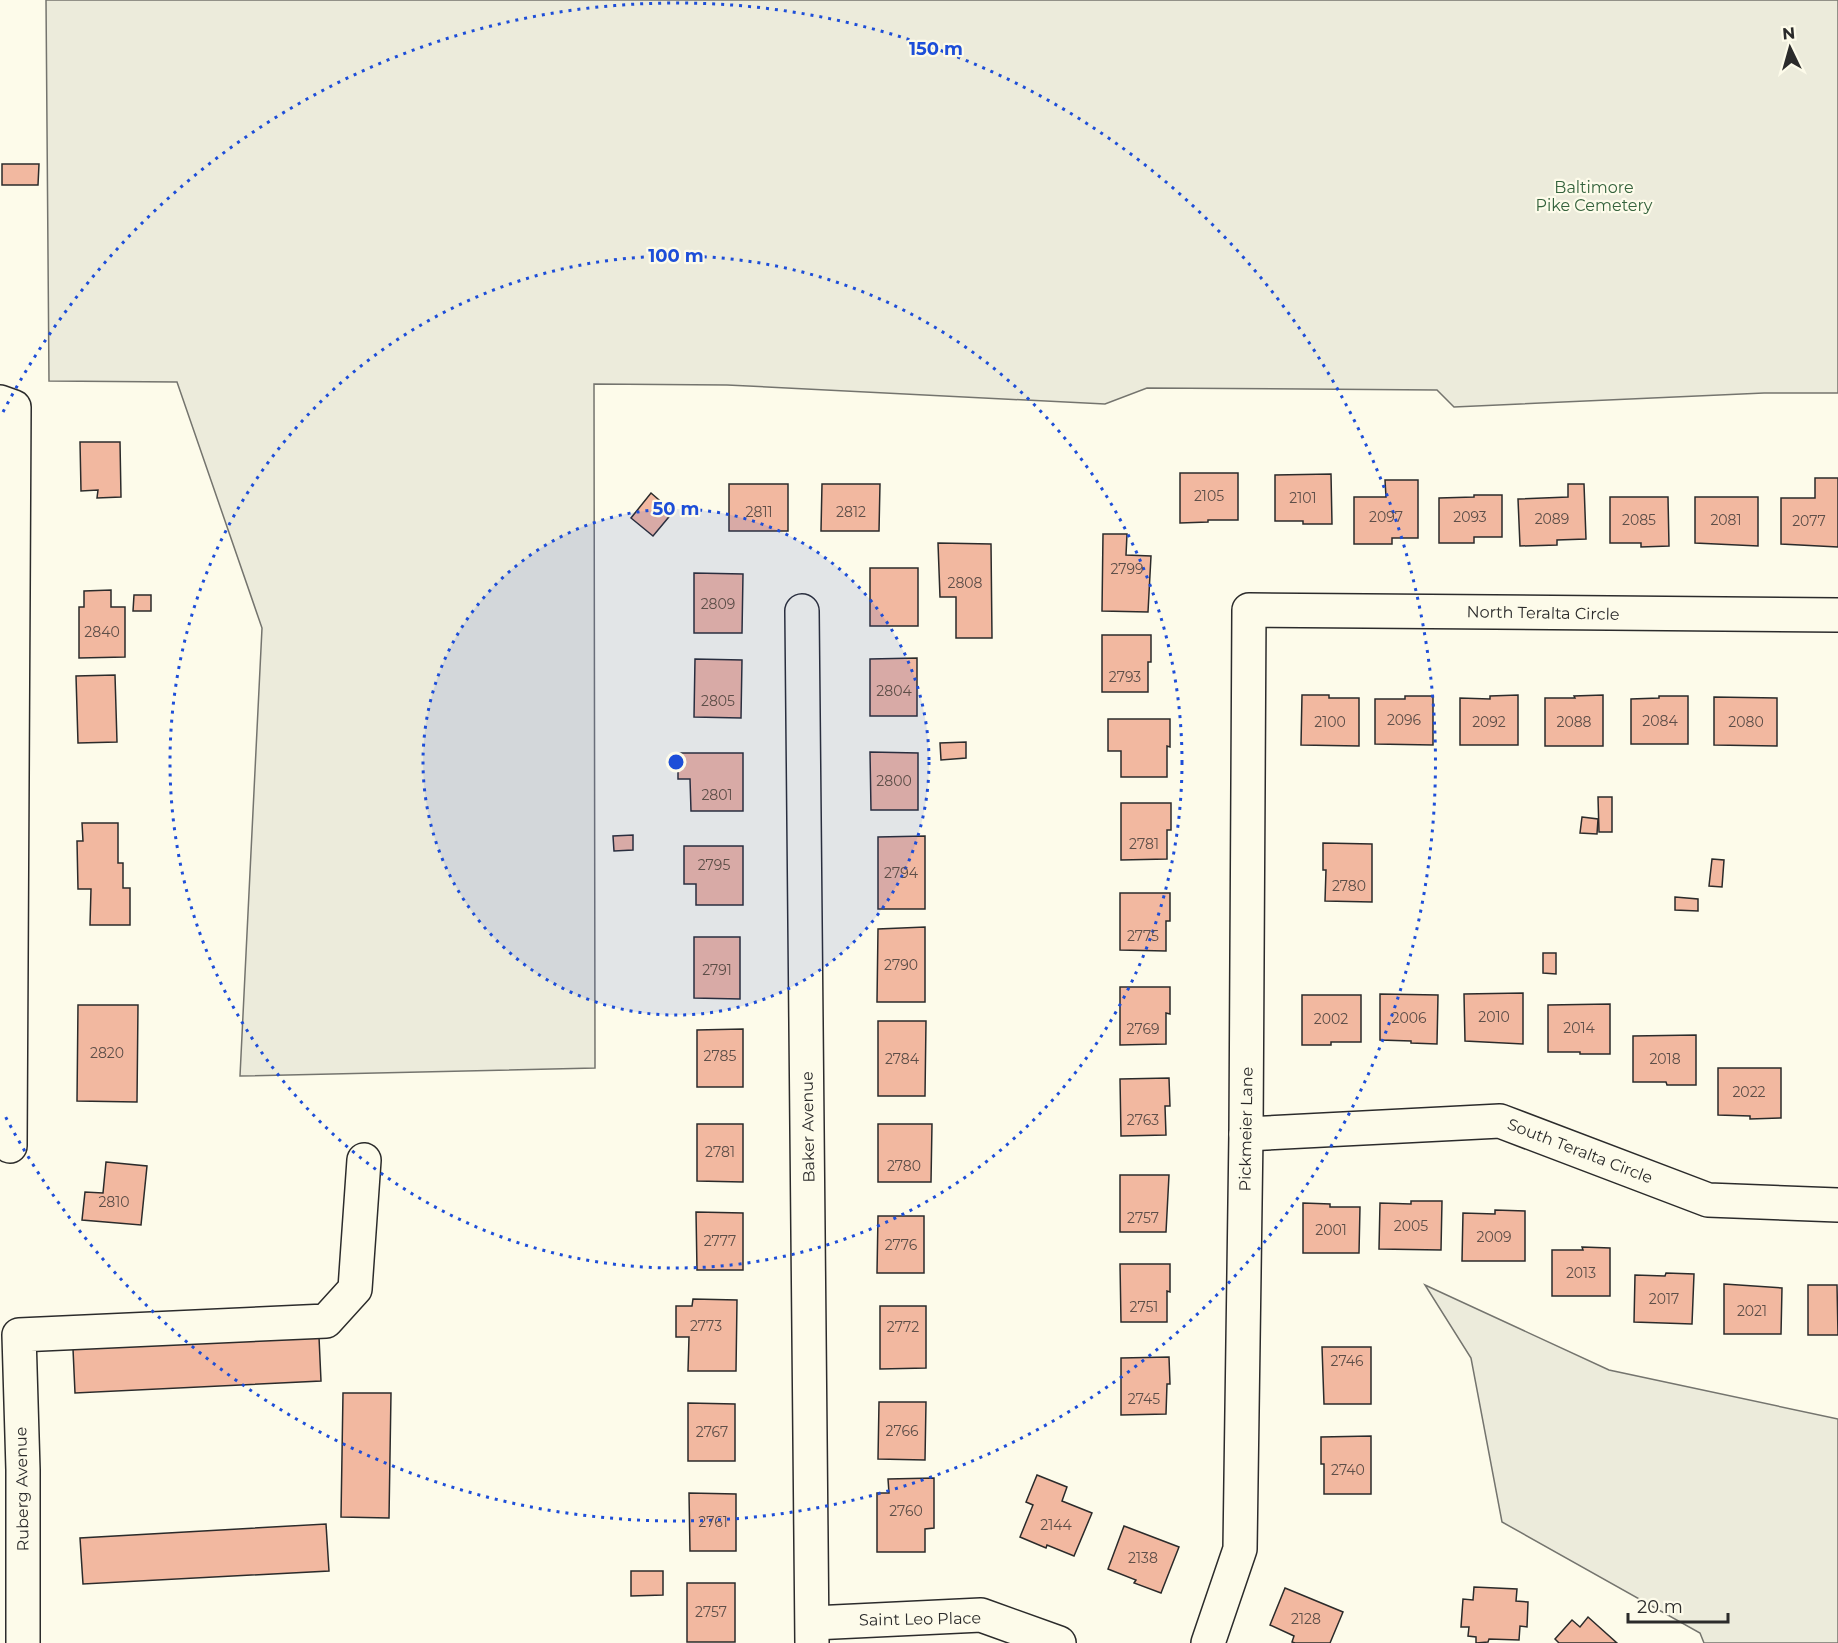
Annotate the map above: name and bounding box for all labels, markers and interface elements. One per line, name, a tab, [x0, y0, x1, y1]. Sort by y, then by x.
north arrow	[1760, 18, 1820, 78]
text: N	[1781, 24, 1796, 44]
text: 150 m	[909, 38, 963, 60]
park label: Baltimore Pike Cemetery	[1535, 178, 1653, 215]
text: 100 m	[648, 245, 704, 267]
house number: 2105	[1194, 487, 1224, 505]
house number: 2101	[1289, 489, 1317, 507]
text: 50 m	[653, 498, 699, 520]
house number: 2811	[746, 503, 773, 521]
house number: 2812	[836, 503, 866, 521]
house number: 2097	[1369, 508, 1403, 526]
house number: 2093	[1453, 508, 1487, 526]
house number: 2089	[1535, 510, 1569, 528]
house number: 2085	[1622, 511, 1656, 529]
house number: 2081	[1710, 511, 1742, 529]
house number: 2077	[1792, 512, 1826, 530]
house number: 2799	[1110, 560, 1144, 578]
house number: 2808	[947, 574, 983, 592]
house number: 2809	[701, 595, 735, 613]
street label: North Teralta Circle	[1466, 602, 1620, 624]
house number: 2840	[84, 623, 120, 641]
house number: 2793	[1109, 668, 1141, 686]
house number: 2804	[876, 682, 912, 700]
house number: 2805	[701, 692, 735, 710]
house number: 2096	[1387, 711, 1422, 729]
house number: 2084	[1642, 712, 1678, 730]
house number: 2100	[1314, 713, 1346, 731]
house number: 2092	[1472, 713, 1506, 731]
house number: 2088	[1556, 713, 1592, 731]
house number: 2080	[1728, 713, 1764, 731]
centre of rings	[666, 752, 686, 772]
house number: 2800	[876, 772, 912, 790]
house number: 2801	[701, 786, 733, 804]
house number: 2781	[1129, 835, 1159, 853]
house number: 2795	[698, 856, 730, 874]
house number: 2794	[884, 864, 919, 882]
house number: 2780	[1332, 877, 1366, 895]
house number: 2775	[1127, 927, 1159, 945]
house number: 2790	[884, 956, 918, 974]
house number: 2791	[702, 961, 732, 979]
house number: 2010	[1478, 1008, 1510, 1026]
house number: 2006	[1392, 1009, 1427, 1027]
house number: 2002	[1314, 1010, 1348, 1028]
house number: 2014	[1563, 1019, 1595, 1037]
house number: 2769	[1127, 1020, 1159, 1038]
house number: 2820	[90, 1044, 124, 1062]
house number: 2785	[704, 1047, 736, 1065]
house number: 2784	[885, 1050, 920, 1068]
house number: 2018	[1649, 1050, 1681, 1068]
street label: Pickmeier Lane	[1235, 1066, 1257, 1192]
street label: Baker Avenue	[798, 1071, 818, 1183]
house number: 2022	[1732, 1083, 1766, 1101]
house number: 2763	[1127, 1111, 1159, 1129]
street label: South Teralta Circle	[1505, 1115, 1655, 1187]
house number: 2781	[705, 1143, 735, 1161]
house number: 2780	[887, 1157, 921, 1175]
house number: 2810	[98, 1193, 130, 1211]
house number: 2757	[1127, 1209, 1159, 1227]
house number: 2005	[1394, 1217, 1428, 1235]
house number: 2001	[1315, 1221, 1347, 1239]
house number: 2009	[1477, 1228, 1511, 1246]
house number: 2777	[704, 1232, 736, 1250]
house number: 2776	[885, 1236, 918, 1254]
house number: 2013	[1566, 1264, 1596, 1282]
house number: 2017	[1649, 1290, 1679, 1308]
house number: 2751	[1130, 1298, 1158, 1316]
house number: 2021	[1737, 1302, 1767, 1320]
house number: 2773	[690, 1317, 722, 1335]
house number: 2772	[887, 1318, 919, 1336]
house number: 2746	[1330, 1352, 1364, 1370]
house number: 2745	[1128, 1390, 1160, 1408]
house number: 2766	[886, 1422, 919, 1440]
house number: 2767	[696, 1423, 728, 1441]
street label: Ruberg Avenue	[11, 1427, 33, 1551]
house number: 2740	[1331, 1461, 1365, 1479]
house number: 2760	[889, 1502, 923, 1520]
house number: 2761	[698, 1513, 728, 1531]
house number: 2144	[1040, 1516, 1073, 1534]
house number: 2138	[1128, 1549, 1158, 1567]
scale bar	[1628, 1586, 1728, 1624]
text: 20 m	[1637, 1596, 1683, 1618]
house number: 2757	[695, 1603, 727, 1621]
street label: Saint Leo Place	[859, 1608, 981, 1630]
house number: 2128	[1291, 1610, 1321, 1628]

